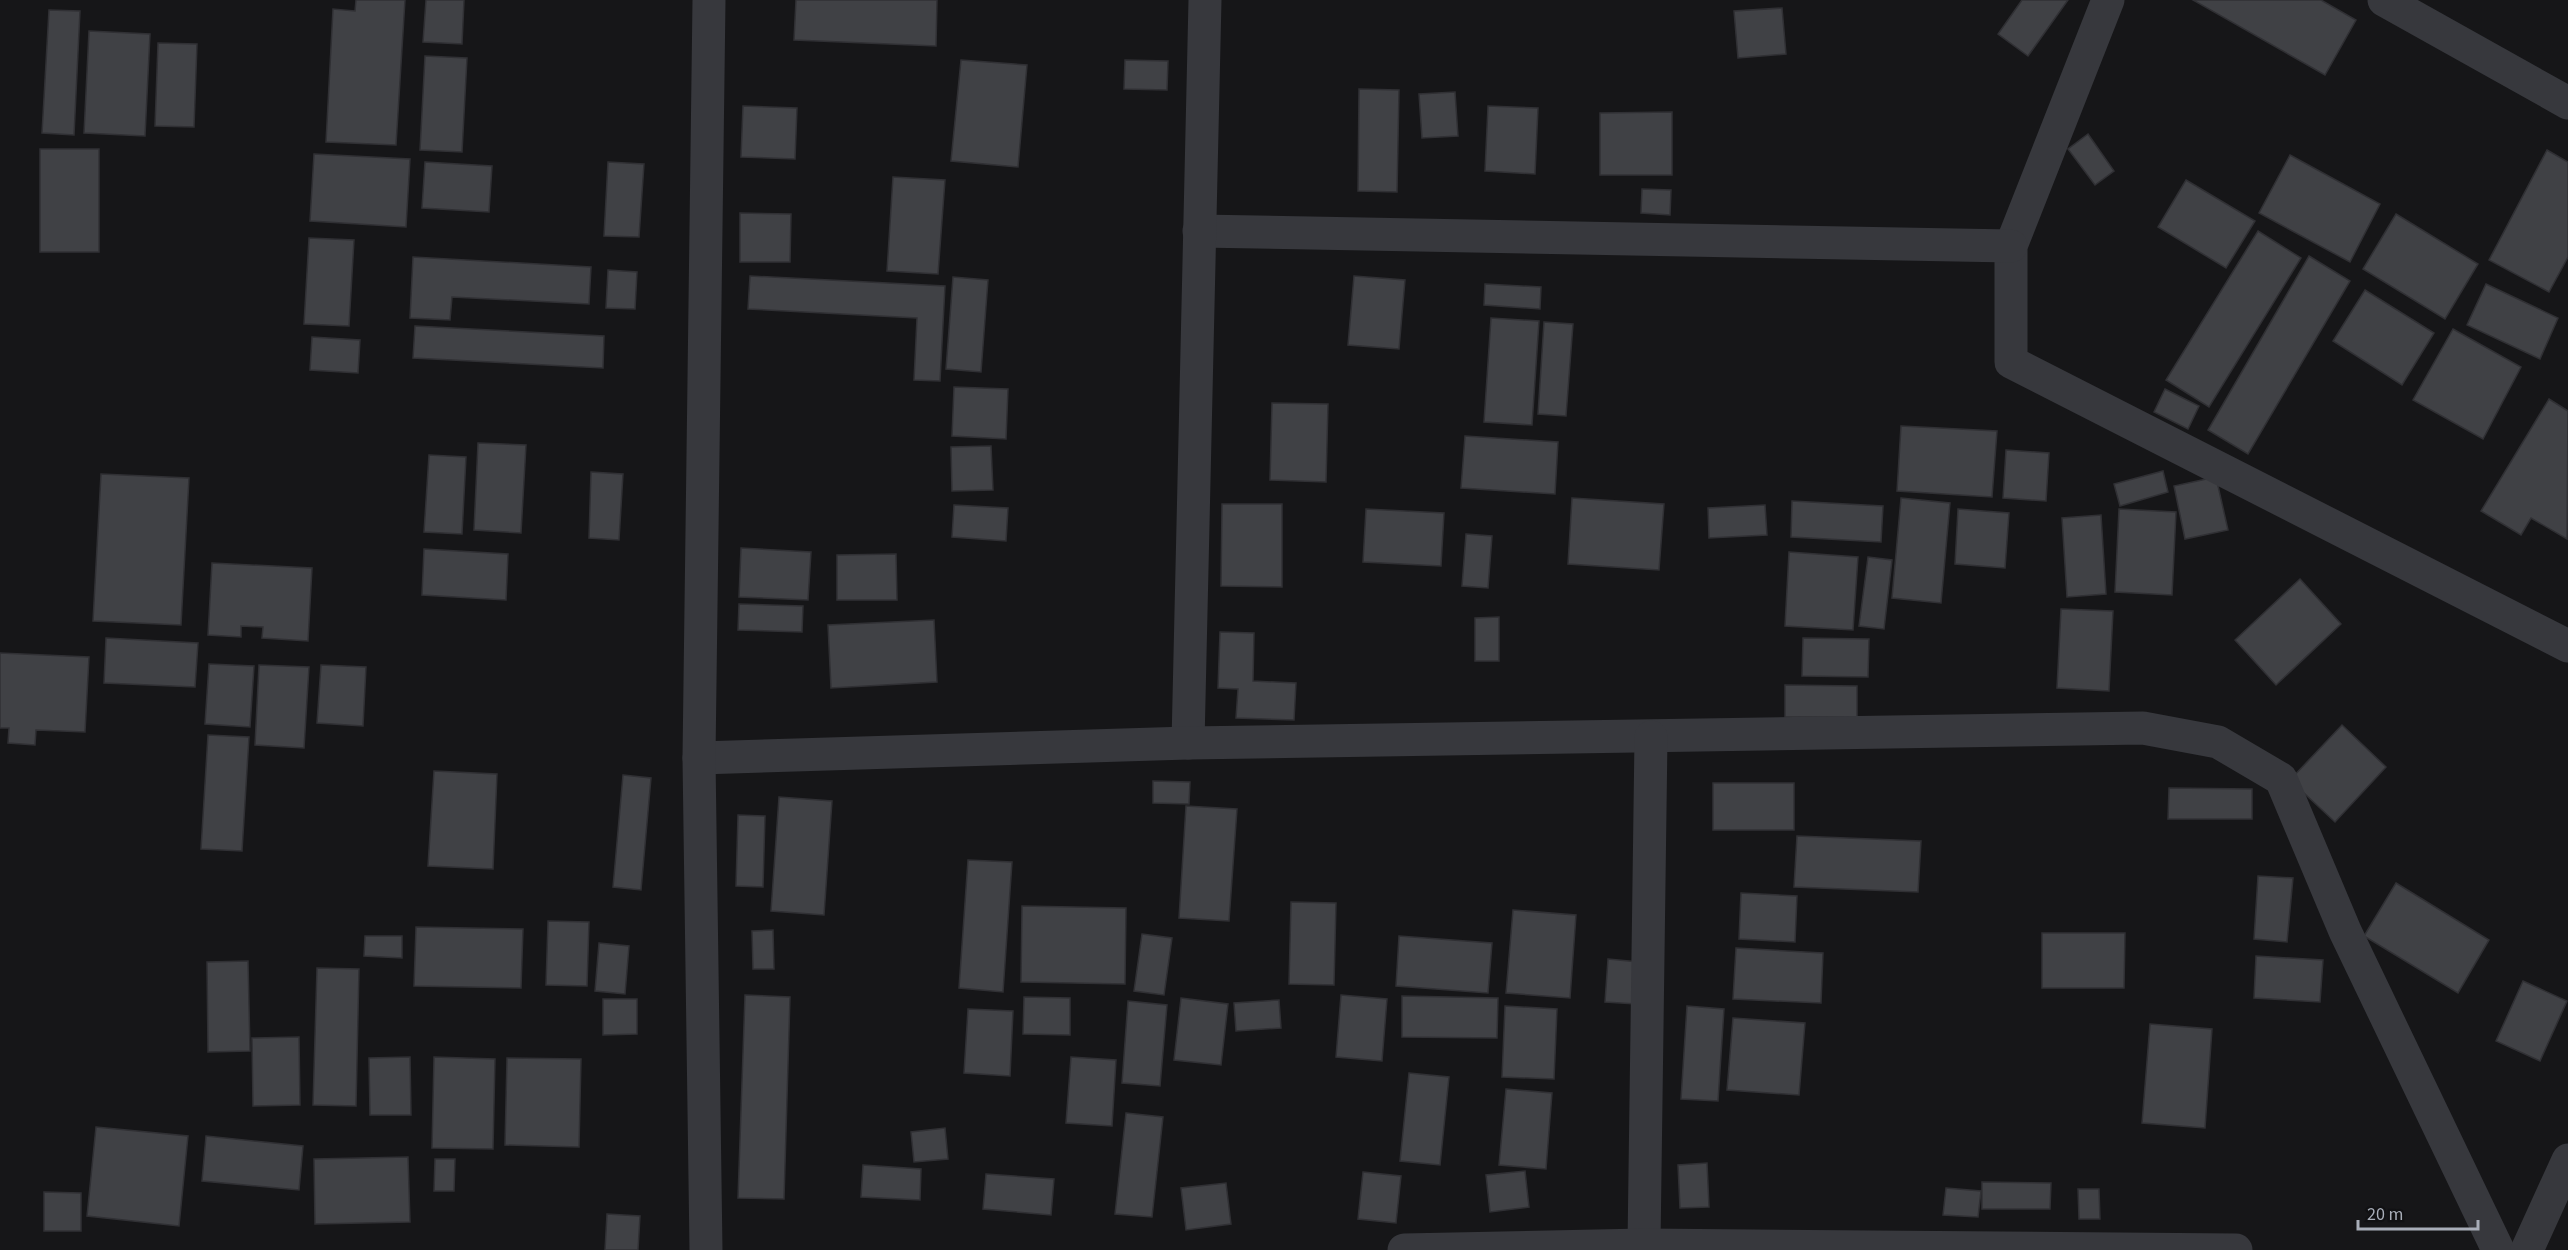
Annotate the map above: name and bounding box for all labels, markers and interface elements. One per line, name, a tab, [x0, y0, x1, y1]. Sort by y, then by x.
scale bar	[2358, 1193, 2478, 1231]
text: 20 m	[2367, 1202, 2403, 1227]

